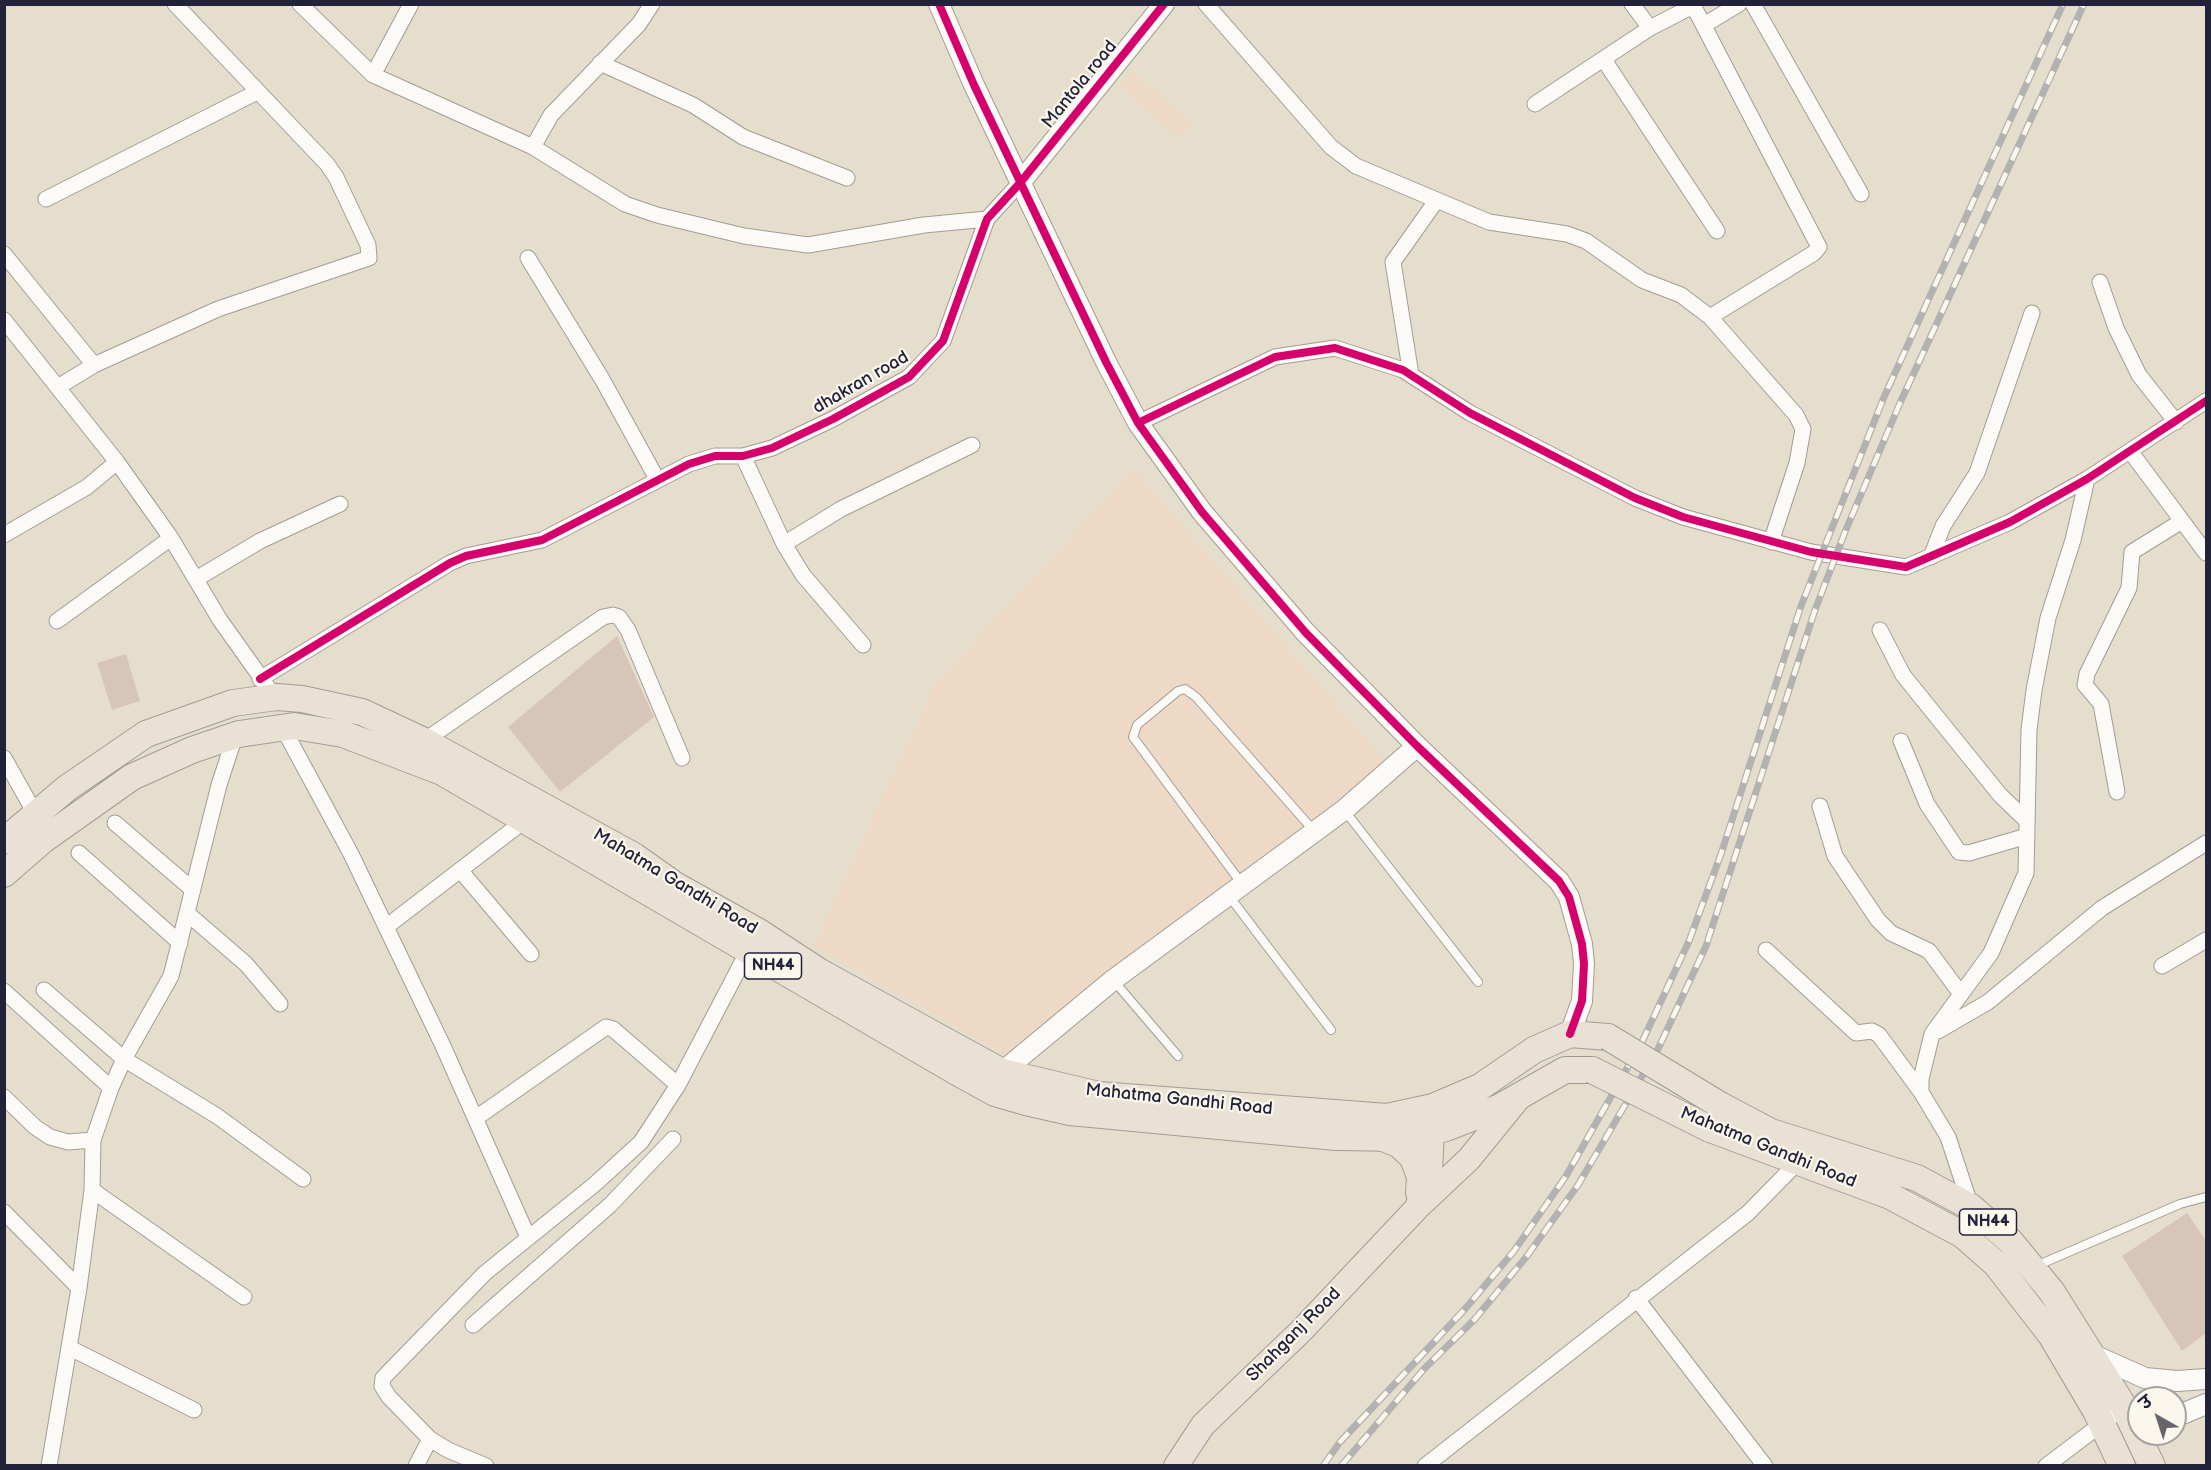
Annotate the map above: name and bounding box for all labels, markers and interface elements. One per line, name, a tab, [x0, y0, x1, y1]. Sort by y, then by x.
street label: Mantola road	[1038, 37, 1122, 133]
street label: dhakran road	[809, 347, 913, 419]
street label: Mahatma Gandhi Road	[589, 824, 761, 940]
road number: NH44	[744, 953, 802, 979]
street label: Mahatma Gandhi Road	[1084, 1079, 1274, 1121]
street label: Mahatma Gandhi Road	[1677, 1103, 1859, 1193]
road number: NH44	[1960, 1209, 2016, 1235]
street label: Shahganj Road	[1242, 1283, 1346, 1387]
north arrow	[2127, 1386, 2187, 1446]
text: उ	[2136, 1392, 2157, 1414]

